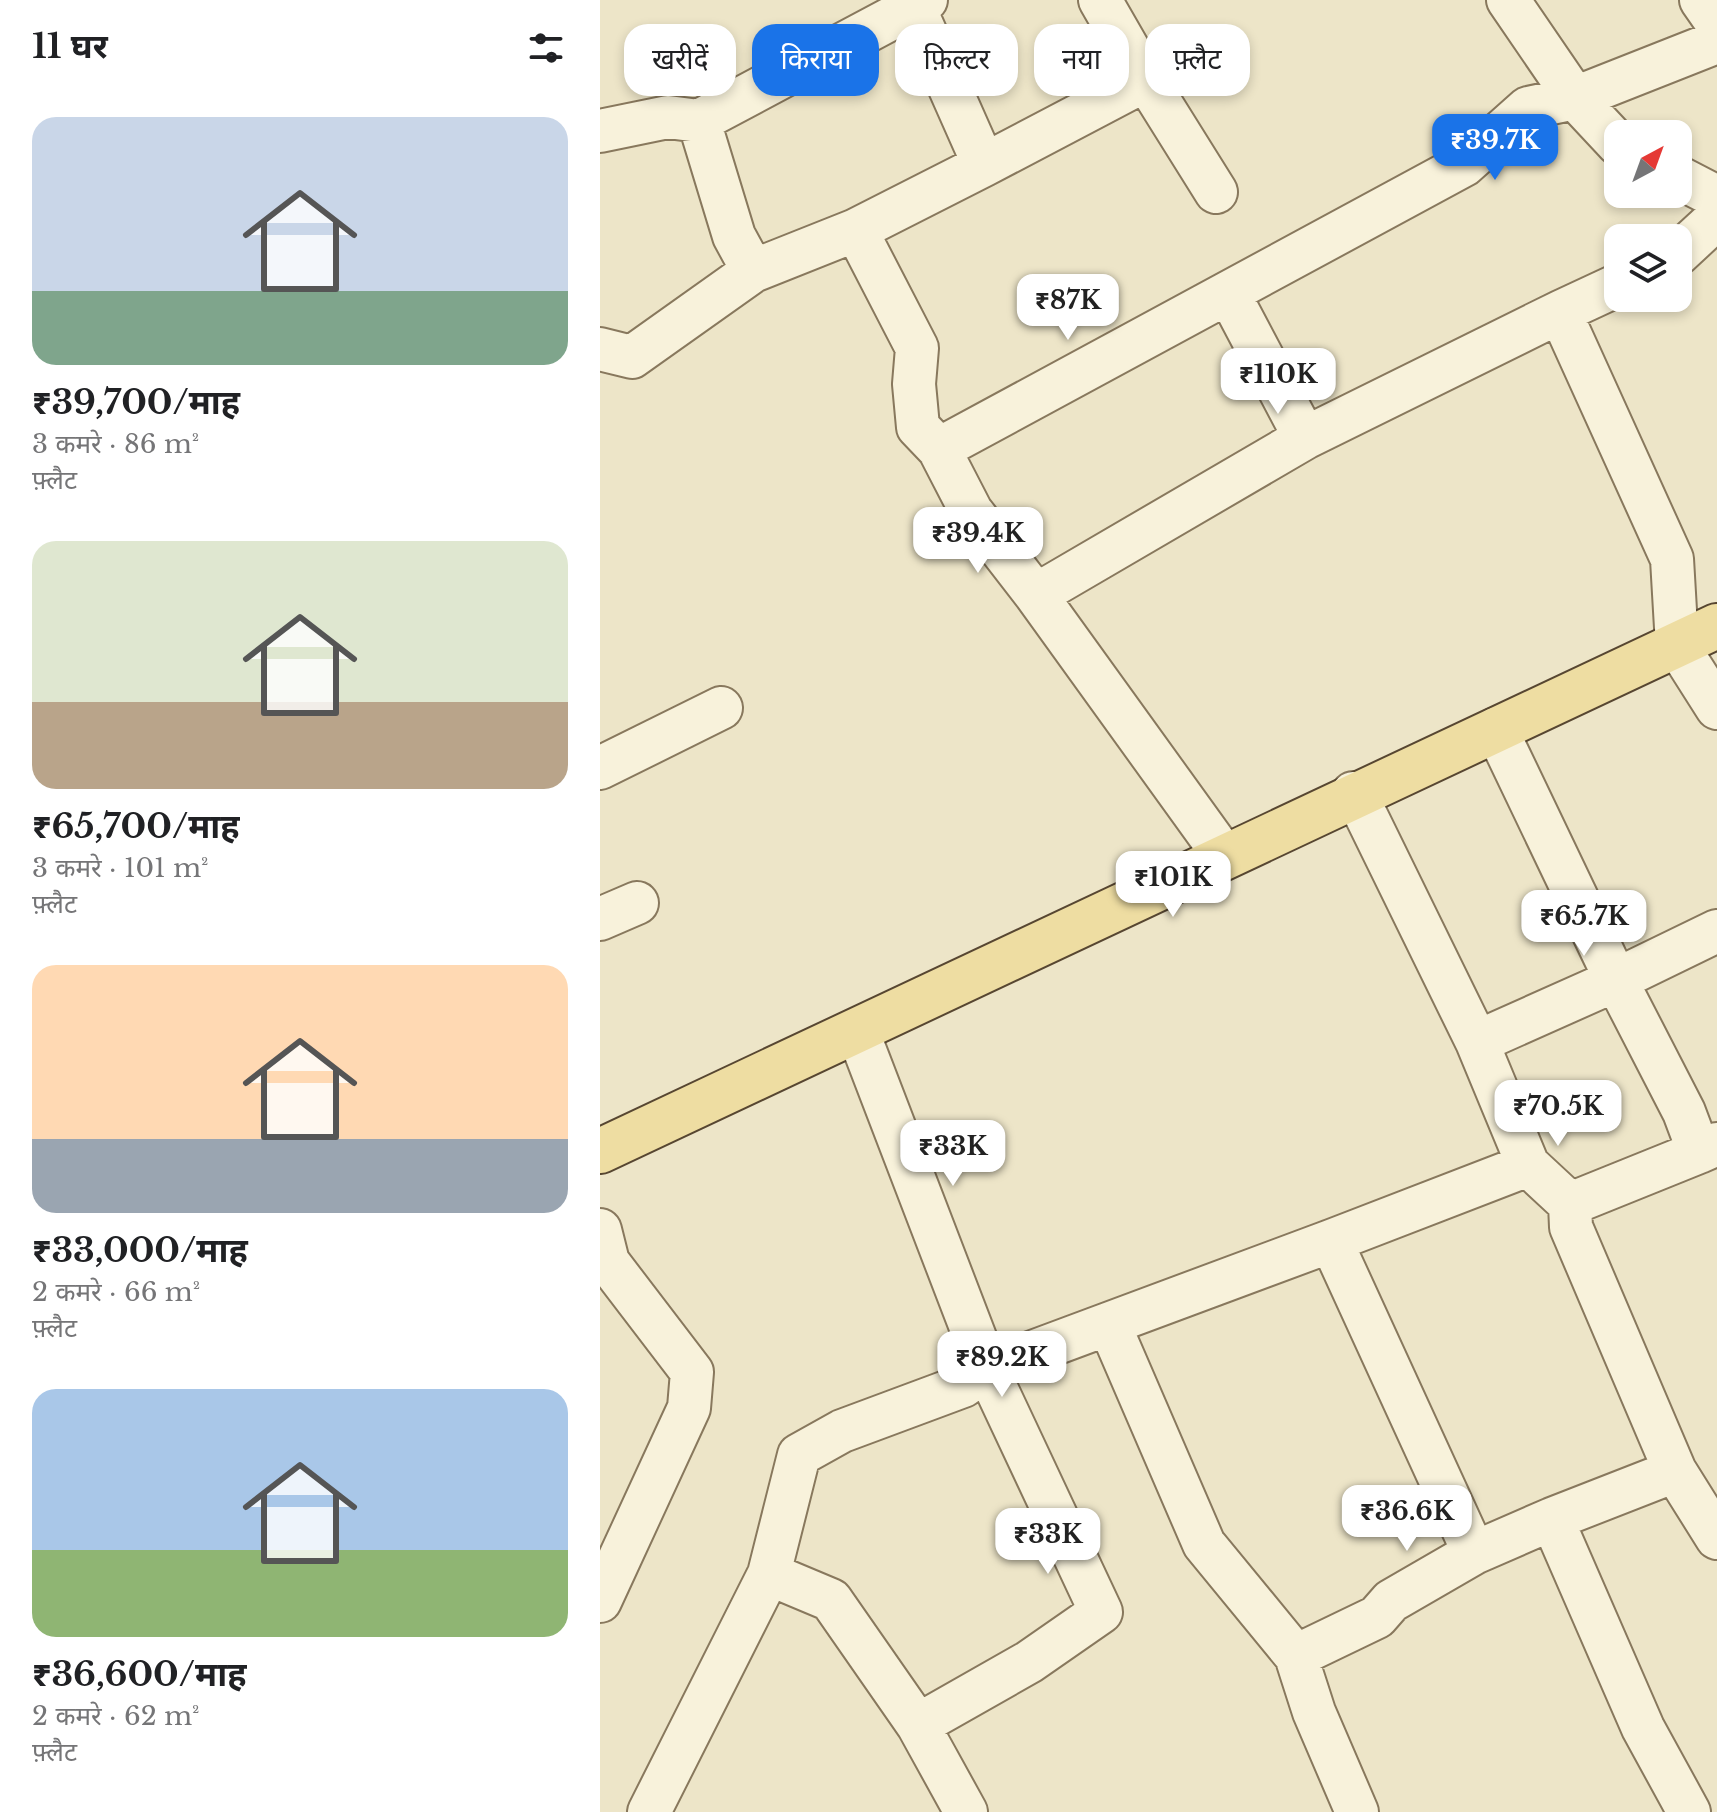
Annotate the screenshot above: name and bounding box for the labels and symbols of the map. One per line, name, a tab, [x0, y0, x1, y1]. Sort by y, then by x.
pin: ₹39.7K	[1430, 114, 1560, 182]
north arrow	[1604, 120, 1692, 208]
pin: ₹87K	[1021, 274, 1115, 342]
pin: ₹110K	[1222, 348, 1334, 416]
pin: ₹39.4K	[913, 507, 1043, 575]
pin: ₹101K	[1117, 851, 1229, 919]
pin: ₹65.7K	[1519, 890, 1649, 958]
pin: ₹70.5K	[1493, 1080, 1623, 1148]
pin: ₹33K	[906, 1120, 1000, 1188]
pin: ₹89.2K	[937, 1331, 1067, 1399]
pin: ₹36.6K	[1342, 1485, 1472, 1553]
pin: ₹33K	[1001, 1508, 1095, 1576]

